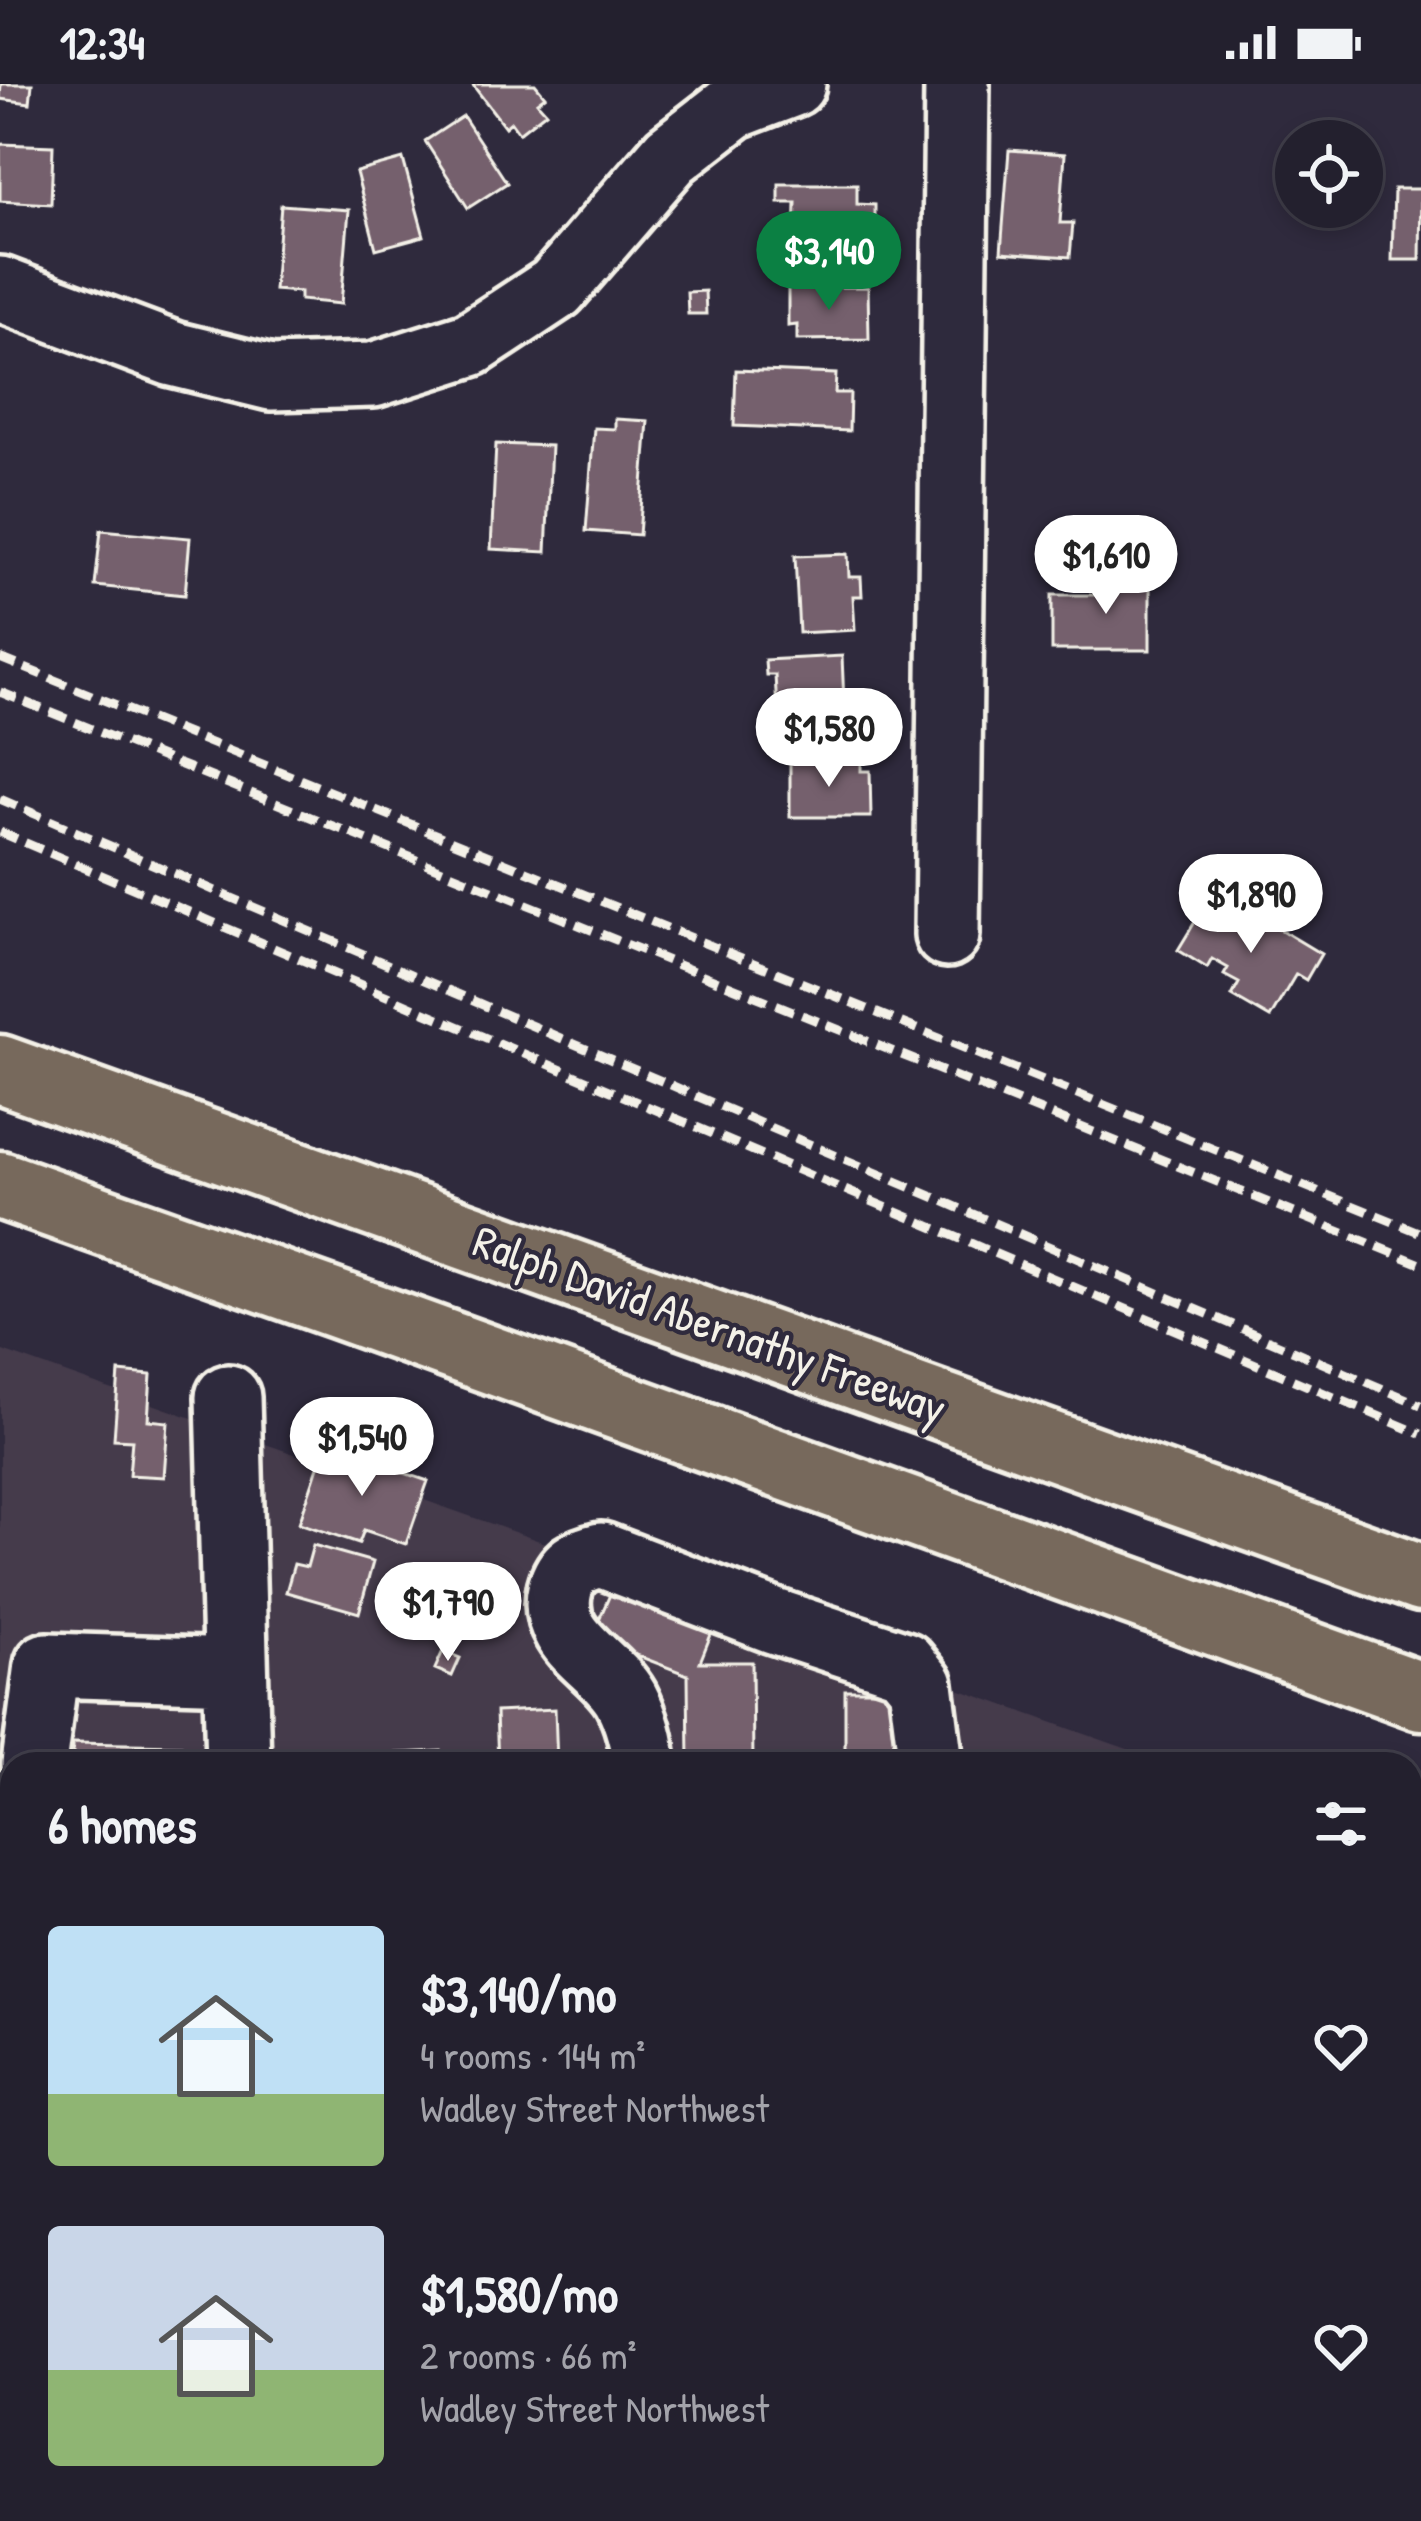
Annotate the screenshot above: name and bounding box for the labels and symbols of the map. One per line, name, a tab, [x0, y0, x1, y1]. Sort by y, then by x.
pin: $3,140	[731, 211, 927, 313]
pin: $1,610	[1008, 515, 1204, 617]
pin: $1,580	[731, 688, 927, 790]
pin: $1,890	[1153, 854, 1349, 956]
street label: Ralph David Abernathy Freeway	[465, 1210, 955, 1437]
pin: $1,540	[264, 1397, 460, 1499]
pin: $1,790	[350, 1562, 546, 1664]

